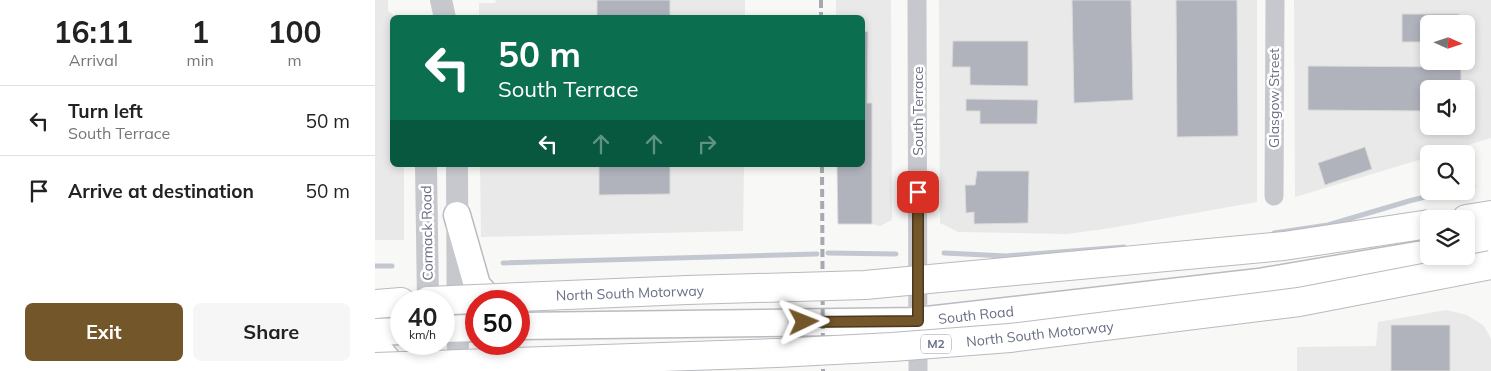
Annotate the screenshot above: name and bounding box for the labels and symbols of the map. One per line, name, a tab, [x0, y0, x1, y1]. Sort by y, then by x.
north arrow	[1420, 15, 1475, 70]
street label: Glasgow Street	[1265, 48, 1283, 148]
street label: South Terrace	[909, 66, 927, 156]
pin	[897, 171, 939, 213]
street label: Cormack Road	[417, 185, 437, 281]
street label: North South Motorway	[556, 281, 705, 305]
speed limit sign: 50	[465, 290, 530, 355]
position arrow	[777, 295, 829, 347]
street label: South Road	[937, 302, 1015, 328]
street label: North South Motorway	[965, 317, 1115, 351]
road number: M2	[921, 334, 951, 354]

